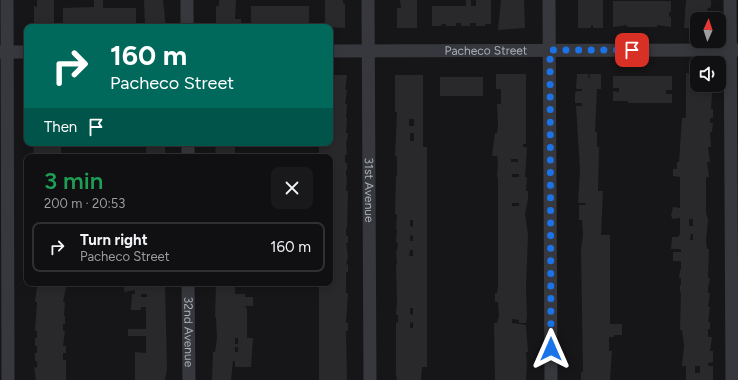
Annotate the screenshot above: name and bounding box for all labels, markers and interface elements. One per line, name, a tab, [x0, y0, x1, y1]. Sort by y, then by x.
north arrow	[690, 12, 726, 48]
map controls	[690, 12, 726, 92]
pin	[615, 33, 649, 67]
text: 160 m	[110, 38, 187, 72]
icon: arrive	[621, 39, 643, 61]
icon: right	[44, 40, 96, 92]
street label: Pacheco Street	[445, 44, 528, 58]
button: sound	[690, 56, 726, 92]
text: Pacheco Street	[110, 72, 234, 94]
icon: arrive	[85, 116, 107, 138]
text: Then	[44, 118, 77, 136]
street label: 31st Avenue	[362, 157, 376, 223]
text: 3 min	[44, 166, 103, 195]
button: close	[271, 167, 313, 209]
text: 200 m · 20:53	[44, 196, 125, 211]
text: Turn right	[80, 231, 148, 249]
icon: right	[46, 236, 68, 258]
text: 160 m	[270, 238, 311, 256]
text: Pacheco Street	[80, 249, 170, 264]
street label: 32nd Avenue	[181, 297, 196, 368]
position arrow	[530, 328, 572, 370]

